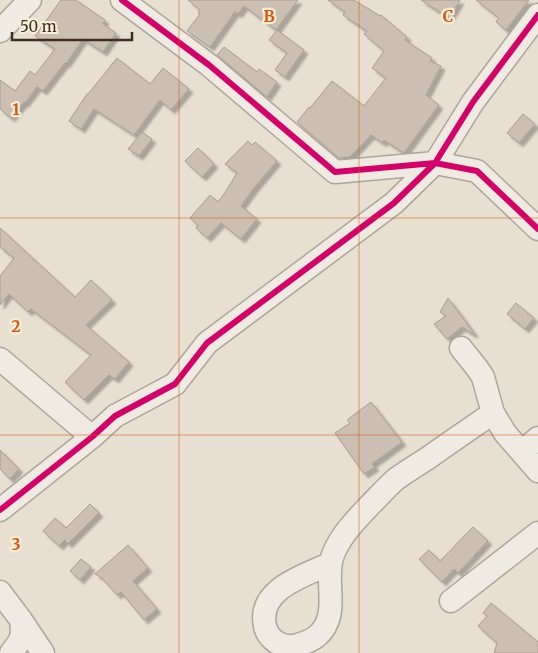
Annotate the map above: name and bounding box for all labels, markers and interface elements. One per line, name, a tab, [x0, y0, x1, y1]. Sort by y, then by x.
text: B	[263, 6, 275, 26]
text: C	[443, 6, 453, 26]
scale bar	[12, 10, 132, 42]
text: 50 m	[20, 17, 57, 36]
text: 1	[12, 99, 20, 119]
text: 2	[11, 316, 21, 336]
text: 3	[11, 534, 21, 554]

